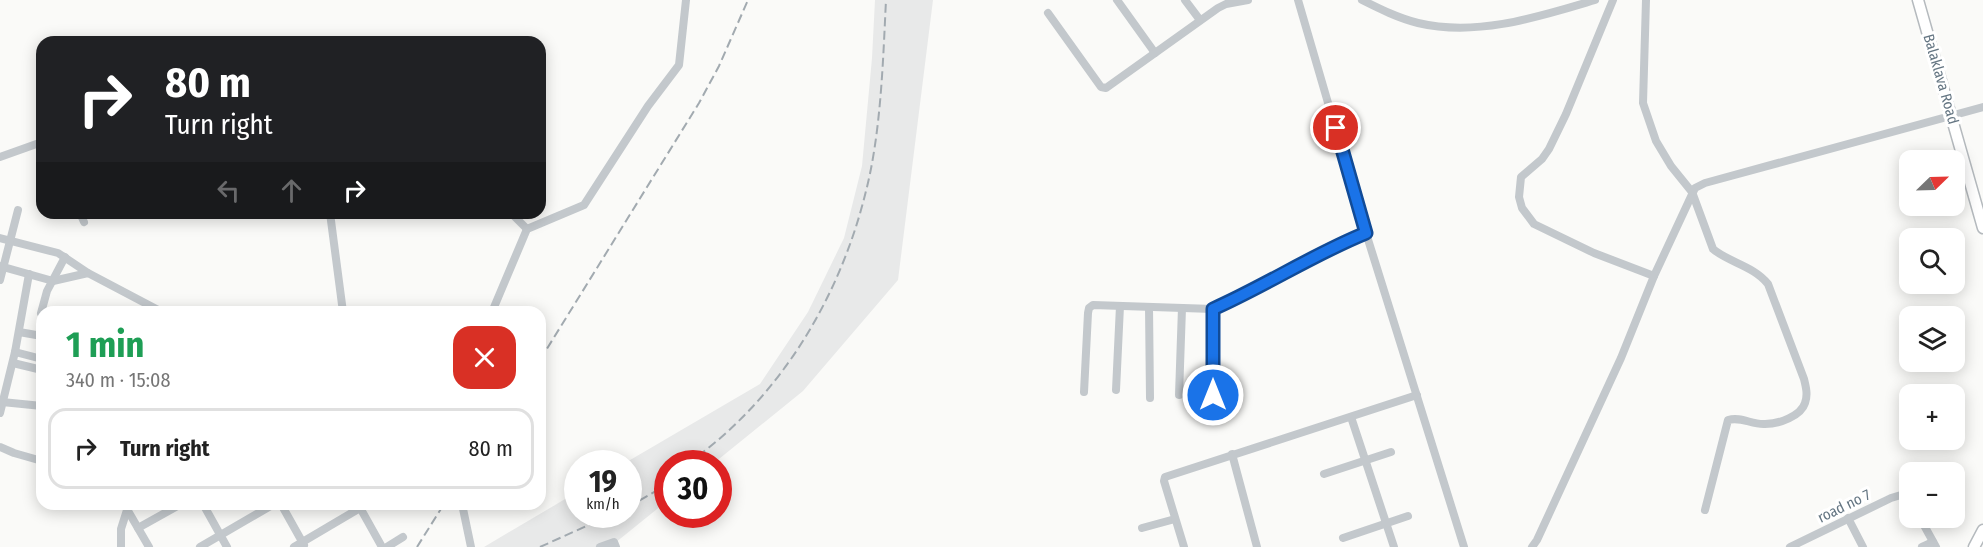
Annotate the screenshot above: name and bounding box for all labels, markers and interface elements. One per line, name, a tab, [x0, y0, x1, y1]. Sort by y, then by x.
street label: Balaklava Road	[1920, 32, 1962, 126]
text: 80 m	[165, 58, 251, 108]
icon: right	[66, 60, 144, 138]
pin	[1310, 102, 1361, 153]
text: Turn right	[165, 109, 273, 141]
icon: arrive	[1319, 111, 1352, 144]
north arrow	[1899, 150, 1965, 216]
map controls	[1899, 150, 1965, 528]
icon: left	[212, 174, 245, 207]
icon: ahead	[275, 174, 308, 207]
icon: right	[338, 174, 371, 207]
button: search	[1899, 228, 1965, 294]
button: layers	[1899, 306, 1965, 372]
text: 1 min	[66, 323, 144, 367]
button: close	[453, 326, 516, 389]
position arrow	[1181, 363, 1245, 427]
text: 340 m · 15:08	[66, 368, 170, 392]
button: +	[1899, 384, 1965, 450]
icon: right	[69, 432, 102, 465]
text: Turn right	[120, 435, 209, 462]
text: 80 m	[468, 435, 513, 462]
speed limit sign: 30	[654, 450, 732, 528]
button: −	[1899, 462, 1965, 528]
text: 19	[589, 464, 617, 500]
street label: road no 7	[1814, 485, 1874, 527]
text: km/h	[586, 495, 620, 513]

